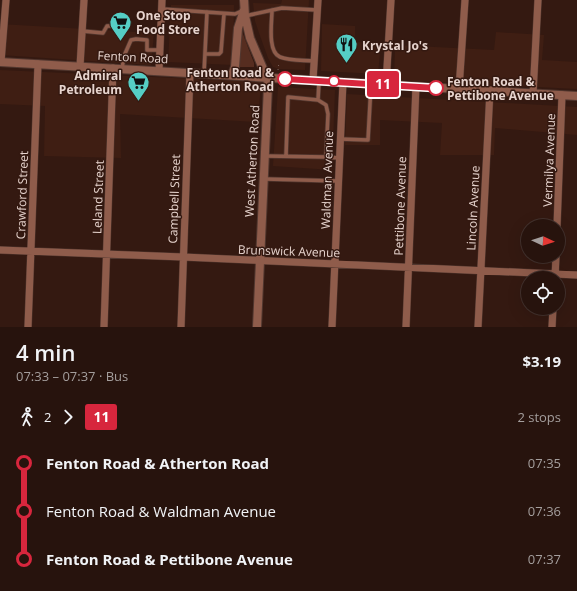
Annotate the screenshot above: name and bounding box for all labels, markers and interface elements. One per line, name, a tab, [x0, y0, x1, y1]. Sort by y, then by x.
place label: One Stop Food Store	[136, 7, 200, 38]
supermarket icon: One Stop Food Store	[108, 9, 134, 42]
restaurant icon: Krystal Jo's	[333, 32, 359, 65]
place label: Krystal Jo's	[362, 37, 428, 54]
street label: Fenton Road	[97, 47, 169, 67]
place label: Fenton Road & Atherton Road	[186, 64, 274, 95]
place label: Admiral Petroleum	[59, 67, 122, 98]
supermarket icon: Admiral Petroleum	[125, 69, 151, 102]
marker: Fenton Road & Atherton Road	[277, 71, 293, 87]
line badge: 11	[365, 71, 401, 97]
place label: Fenton Road & Pettibone Avenue	[447, 73, 554, 104]
text: 11	[375, 74, 391, 93]
unlabelled marker	[328, 75, 340, 87]
marker: Fenton Road & Pettibone Avenue	[428, 80, 444, 96]
street label: West Atherton Road	[241, 104, 263, 218]
street label: Vermilya Avenue	[539, 113, 559, 207]
street label: Waldman Avenue	[317, 130, 337, 229]
street label: Crawford Street	[12, 150, 32, 240]
street label: Campbell Street	[164, 154, 184, 244]
street label: Pettibone Avenue	[390, 156, 410, 256]
street label: Leland Street	[88, 160, 108, 234]
street label: Lincoln Avenue	[462, 165, 484, 251]
north arrow	[521, 219, 565, 263]
map controls	[521, 219, 565, 315]
street label: Brunswick Avenue	[238, 241, 341, 261]
button: locate	[521, 271, 565, 315]
text: 4 min	[16, 337, 75, 367]
text: $3.19	[522, 351, 561, 371]
text: 07:33 – 07:37 · Bus	[16, 367, 128, 385]
icon: walk	[16, 406, 38, 428]
icon: forward	[57, 406, 79, 428]
text: 11	[93, 407, 109, 426]
text: 2	[44, 408, 51, 426]
text: 2 stops	[517, 408, 561, 426]
text: Fenton Road & Atherton Road	[46, 453, 269, 473]
text: 07:35	[528, 454, 561, 472]
text: Fenton Road & Waldman Avenue	[46, 501, 276, 521]
text: 07:36	[528, 502, 561, 520]
text: Fenton Road & Pettibone Avenue	[46, 549, 293, 569]
text: 07:37	[528, 550, 561, 568]

